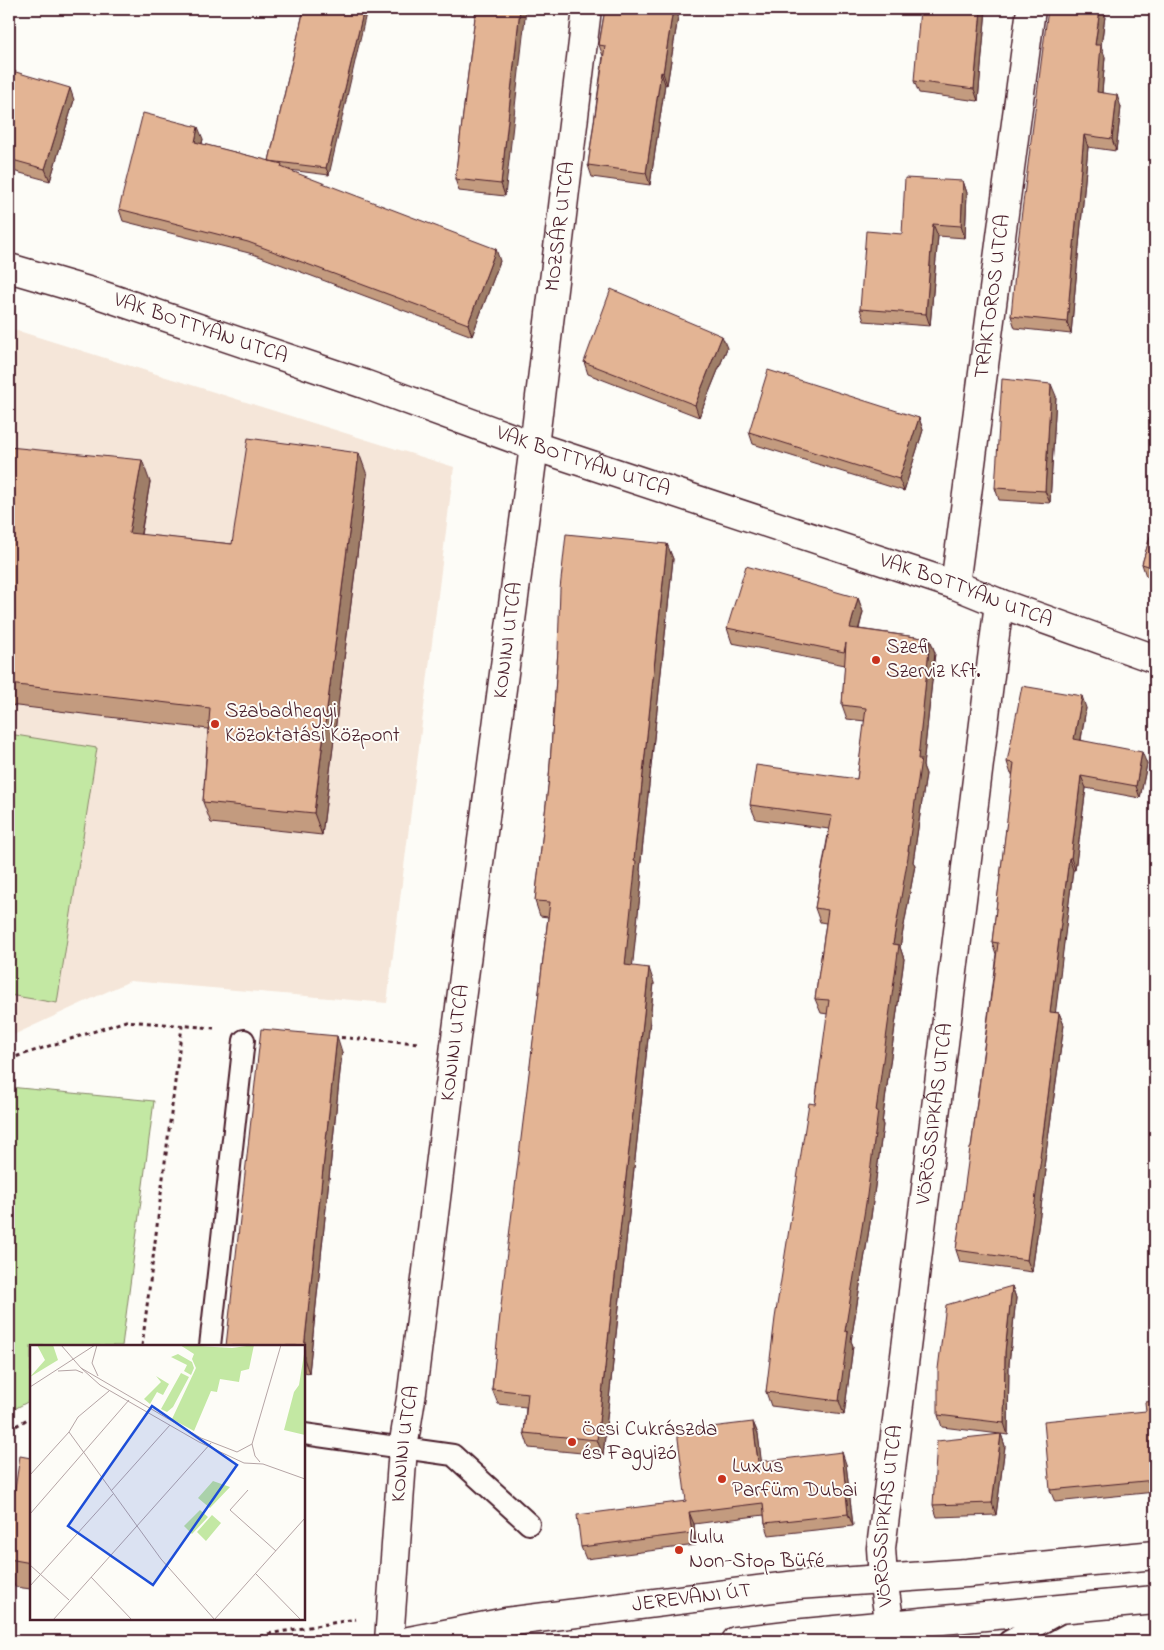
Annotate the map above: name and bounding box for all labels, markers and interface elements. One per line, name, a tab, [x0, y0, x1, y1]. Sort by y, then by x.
street label: MOZSÁR UTCA	[538, 160, 583, 293]
street label: TRAKTOROS UTCA	[967, 212, 1019, 381]
street label: VAK BOTTYÁN UTCA	[109, 285, 292, 372]
street label: VAK BOTTYÁN UTCA	[491, 418, 674, 505]
street label: VAK BOTTYÁN UTCA	[874, 546, 1056, 636]
street label: KONINI UTCA	[486, 580, 531, 700]
place label: Szefi Szerviz Kft.	[886, 633, 981, 687]
marker: Szefi Szerviz Kft.	[870, 654, 882, 666]
place label: Szabadhegyi Közoktatási Központ	[225, 697, 400, 751]
marker: Szabadhegyi Közoktatási Központ	[209, 718, 221, 730]
street label: KONINI UTCA	[433, 983, 478, 1103]
street label: VÖRÖSSIPKÁS UTCA	[909, 1022, 961, 1207]
inset map	[30, 1345, 305, 1620]
street label: KONINI UTCA	[384, 1383, 428, 1503]
place label: Öcsi Cukrászda és Fagyizó	[582, 1415, 717, 1471]
street label: VÖRÖSSIPKÁS UTCA	[866, 1423, 911, 1610]
marker: Öcsi Cukrászda és Fagyizó	[566, 1436, 578, 1448]
place label: Luxus Parfüm Dubai	[732, 1452, 858, 1506]
marker: Luxus Parfüm Dubai	[716, 1473, 728, 1485]
place label: Lulu Non-Stop Büfé	[689, 1523, 825, 1577]
marker: Lulu Non-Stop Büfé	[673, 1544, 685, 1556]
street label: JEREVÁNI ÚT	[630, 1576, 753, 1621]

